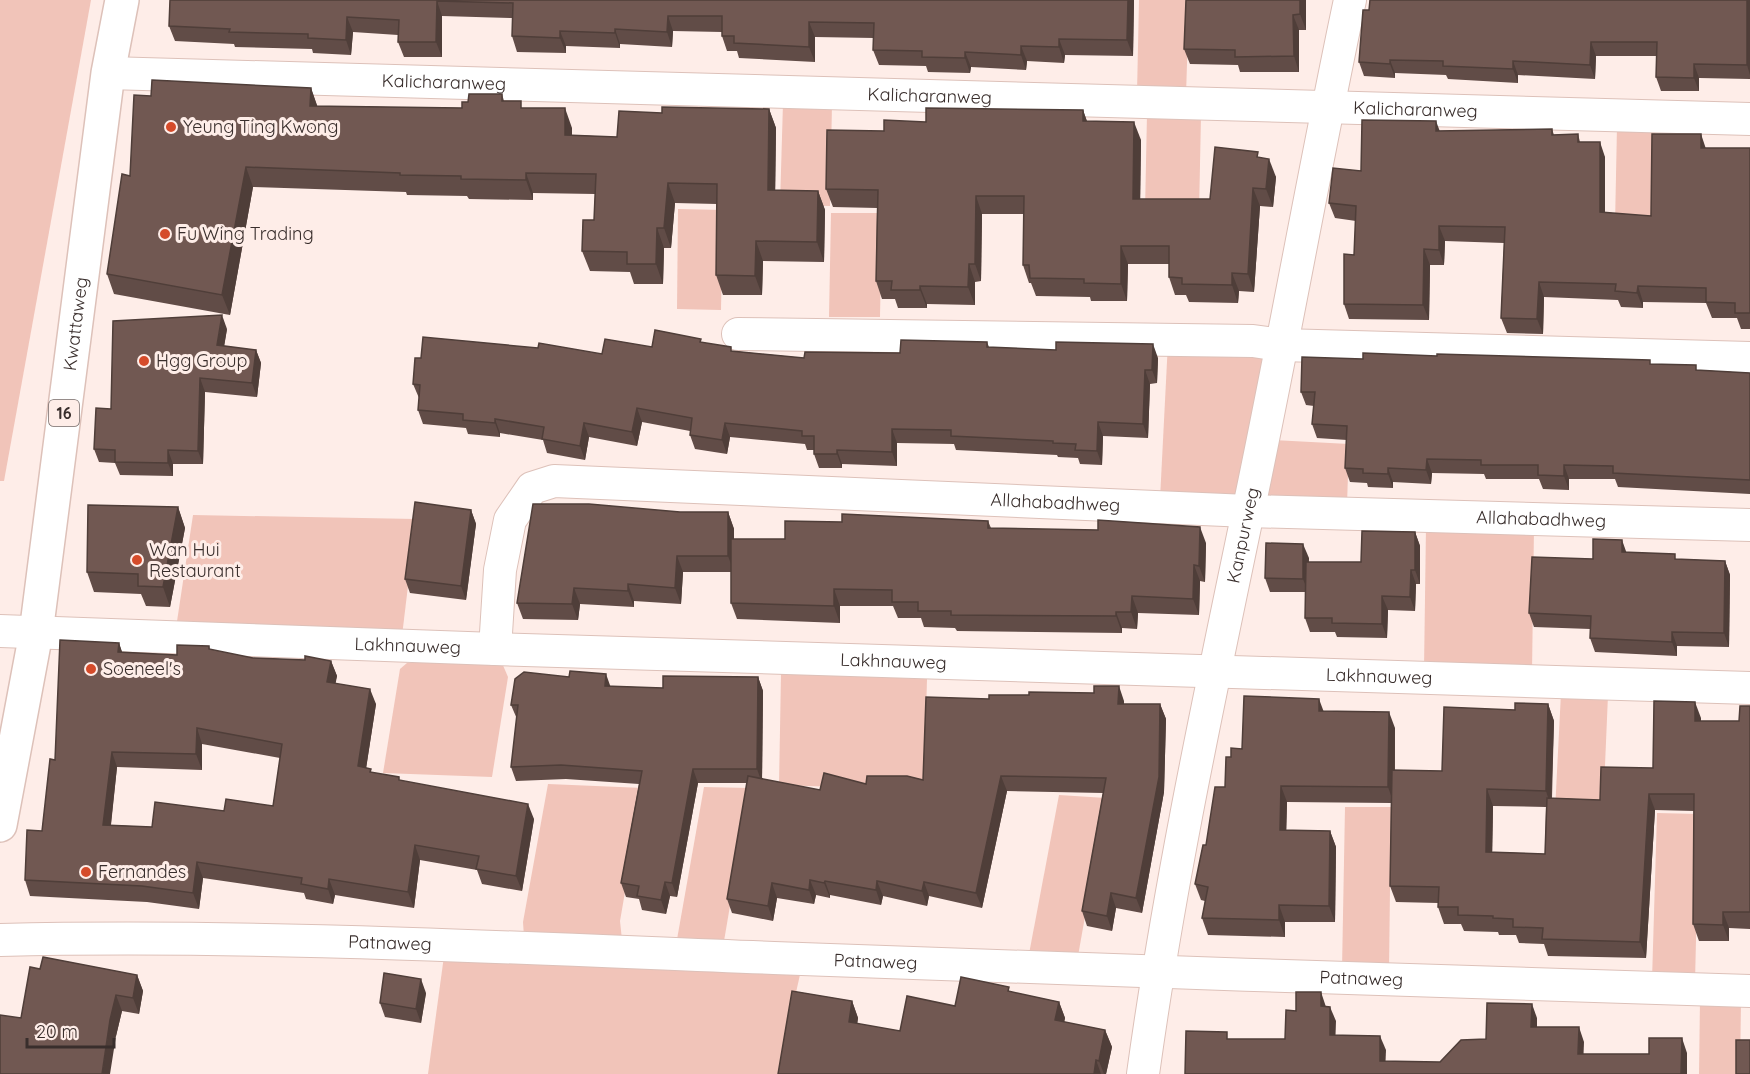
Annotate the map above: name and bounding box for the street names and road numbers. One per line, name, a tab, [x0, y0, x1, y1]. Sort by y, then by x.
street label: Kalicharanweg	[381, 69, 506, 95]
street label: Kalicharanweg	[867, 82, 992, 109]
street label: Kalicharanweg	[1353, 96, 1478, 122]
street label: Kwattaweg	[58, 276, 93, 372]
road number: 16	[49, 400, 79, 426]
street label: Kanpurweg	[1221, 485, 1264, 585]
street label: Allahabadhweg	[990, 488, 1121, 516]
street label: Allahabadhweg	[1476, 505, 1606, 532]
street label: Lakhnauweg	[354, 632, 461, 659]
street label: Lakhnauweg	[840, 648, 947, 674]
street label: Lakhnauweg	[1326, 663, 1433, 689]
street label: Patnaweg	[348, 930, 432, 955]
street label: Patnaweg	[833, 948, 918, 974]
street label: Patnaweg	[1319, 965, 1404, 991]

